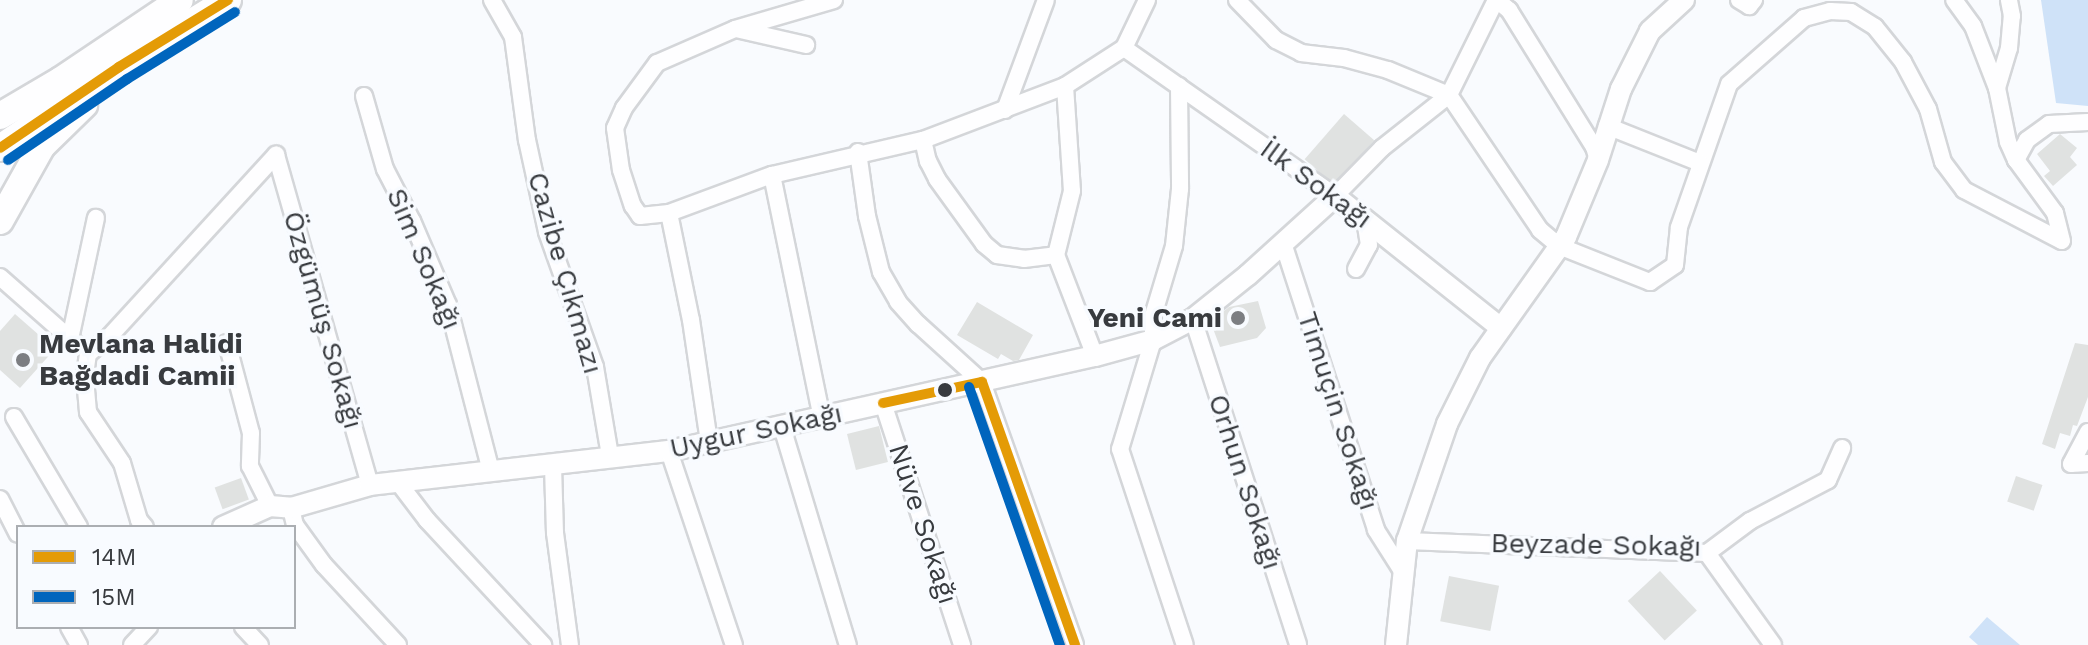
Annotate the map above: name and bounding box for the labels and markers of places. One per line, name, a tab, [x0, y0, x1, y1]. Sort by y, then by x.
place label: Yeni Cami	[1087, 301, 1222, 335]
marker: Yeni Cami	[1229, 309, 1247, 327]
place label: Mevlana Halidi Bağdadi Camii	[39, 327, 243, 393]
marker: Mevlana Halidi Bağdadi Camii	[14, 351, 32, 369]
unlabelled marker	[937, 382, 953, 398]

